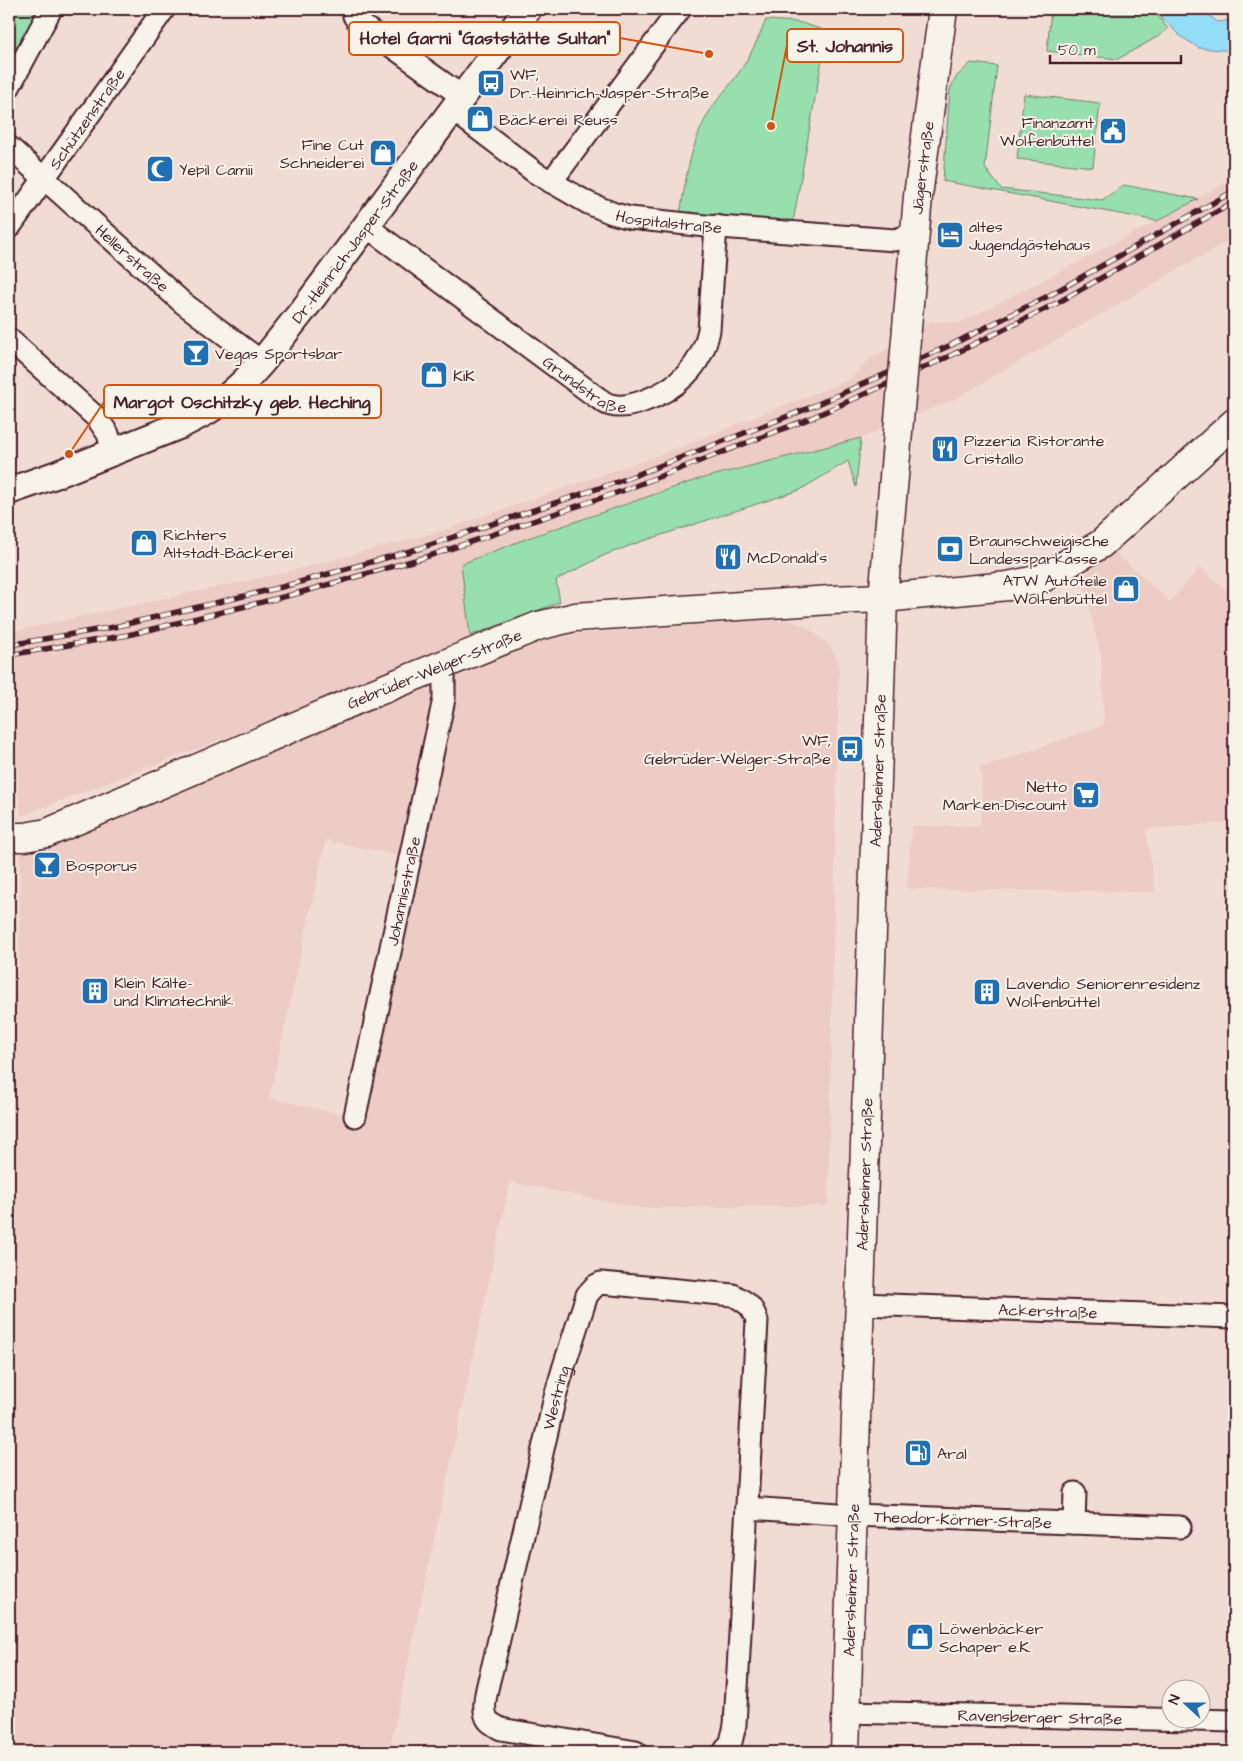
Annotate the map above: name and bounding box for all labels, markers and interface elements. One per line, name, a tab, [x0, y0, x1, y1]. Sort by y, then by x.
callout: Hotel Garni "Gaststätte Sultan"	[349, 22, 620, 55]
text: Hotel Garni "Gaststätte Sultan"	[360, 26, 611, 51]
callout: St. Johannis	[787, 29, 903, 62]
scale bar	[1050, 32, 1182, 64]
text: St. Johannis	[796, 34, 893, 59]
text: 50 m	[1058, 40, 1096, 61]
street label: Schützenstraße	[44, 64, 131, 174]
place label: WF, Dr.-Heinrich-Jasper-Straße	[510, 64, 710, 104]
bus stop icon: WF, Dr.-Heinrich-Jasper-Straße	[476, 68, 506, 98]
shop icon: Bäckerei Reuss	[465, 104, 495, 134]
place label: Bäckerei Reuss	[499, 109, 618, 131]
place label: Finanzamt Wolfenbüttel	[1000, 112, 1095, 152]
public building icon: Finanzamt Wolfenbüttel	[1098, 116, 1128, 146]
street label: Jägerstraße	[907, 120, 940, 215]
place label: Fine Cut Schneiderei	[280, 134, 365, 174]
shop icon: Fine Cut Schneiderei	[368, 138, 398, 168]
mosque icon: Yeþil Camii	[145, 154, 175, 184]
street label: Dr.-Heinrich-Jasper-Straße	[287, 155, 424, 328]
place label: Yeþil Camii	[179, 159, 253, 181]
street label: Hospitalstraße	[613, 205, 723, 239]
place label: altes Jugendgästehaus	[969, 216, 1090, 257]
street label: Hellerstraße	[90, 220, 174, 298]
hotel icon: altes Jugendgästehaus	[935, 220, 965, 250]
bar icon: Vegas Sportsbar	[181, 338, 211, 368]
place label: Vegas Sportsbar	[215, 343, 342, 366]
street label: Grundstraße	[538, 351, 627, 418]
shop icon: KiK	[419, 360, 449, 390]
place label: KiK	[453, 365, 475, 387]
callout: Margot Oschitzky geb. Heching	[104, 385, 381, 418]
text: Margot Oschitzky geb. Heching	[113, 390, 371, 416]
place label: Pizzeria Ristorante Cristallo	[964, 430, 1105, 470]
restaurant icon: Pizzeria Ristorante Cristallo	[930, 434, 960, 464]
place label: Richters Altstadt-Bäckerei	[163, 524, 293, 564]
shop icon: Richters Altstadt-Bäckerei	[129, 528, 159, 558]
place label: Braunschweigische Landessparkasse	[969, 530, 1109, 570]
bank icon: Braunschweigische Landessparkasse	[935, 534, 965, 564]
restaurant icon: McDonald's	[713, 542, 743, 572]
place label: McDonald's	[747, 547, 827, 569]
place label: ATW Autoteile Wolfenbüttel	[1003, 570, 1107, 610]
shop icon: ATW Autoteile Wolfenbüttel	[1111, 574, 1141, 604]
street label: Gebrüder-Welger-Straße	[344, 624, 525, 715]
street label: Adersheimer Straße	[865, 693, 892, 847]
place label: WF, Gebrüder-Welger-Straße	[644, 730, 831, 771]
bus stop icon: WF, Gebrüder-Welger-Straße	[835, 734, 865, 764]
place label: Netto Marken-Discount	[943, 776, 1068, 816]
supermarket icon: Netto Marken-Discount	[1071, 780, 1101, 810]
street label: Johannisstraße	[382, 834, 426, 948]
bar icon: Bosporus	[32, 850, 62, 880]
place label: Bosporus	[66, 855, 137, 877]
place label: Klein Kälte- und Klimatechnik	[114, 972, 234, 1012]
place label: Lavendio Seniorenresidenz Wolfenbüttel	[1006, 973, 1201, 1013]
building icon: Klein Kälte- und Klimatechnik	[80, 976, 110, 1006]
building icon: Lavendio Seniorenresidenz Wolfenbüttel	[972, 977, 1002, 1007]
street label: Adersheimer Straße	[852, 1097, 879, 1251]
street label: Ackerstraße	[998, 1299, 1098, 1324]
street label: Westring	[538, 1363, 577, 1432]
fuel station icon: Aral	[903, 1438, 933, 1468]
place label: Aral	[937, 1443, 967, 1465]
street label: Adersheimer Straße	[838, 1503, 865, 1657]
street label: Theodor-Körner-Straße	[873, 1506, 1052, 1534]
place label: Löwenbäcker Schaper e.K.	[939, 1618, 1043, 1658]
shop icon: Löwenbäcker Schaper e.K.	[905, 1622, 935, 1652]
north arrow	[1160, 1678, 1210, 1728]
text: N	[1164, 1692, 1186, 1707]
street label: Ravensberger Straße	[957, 1705, 1123, 1730]

